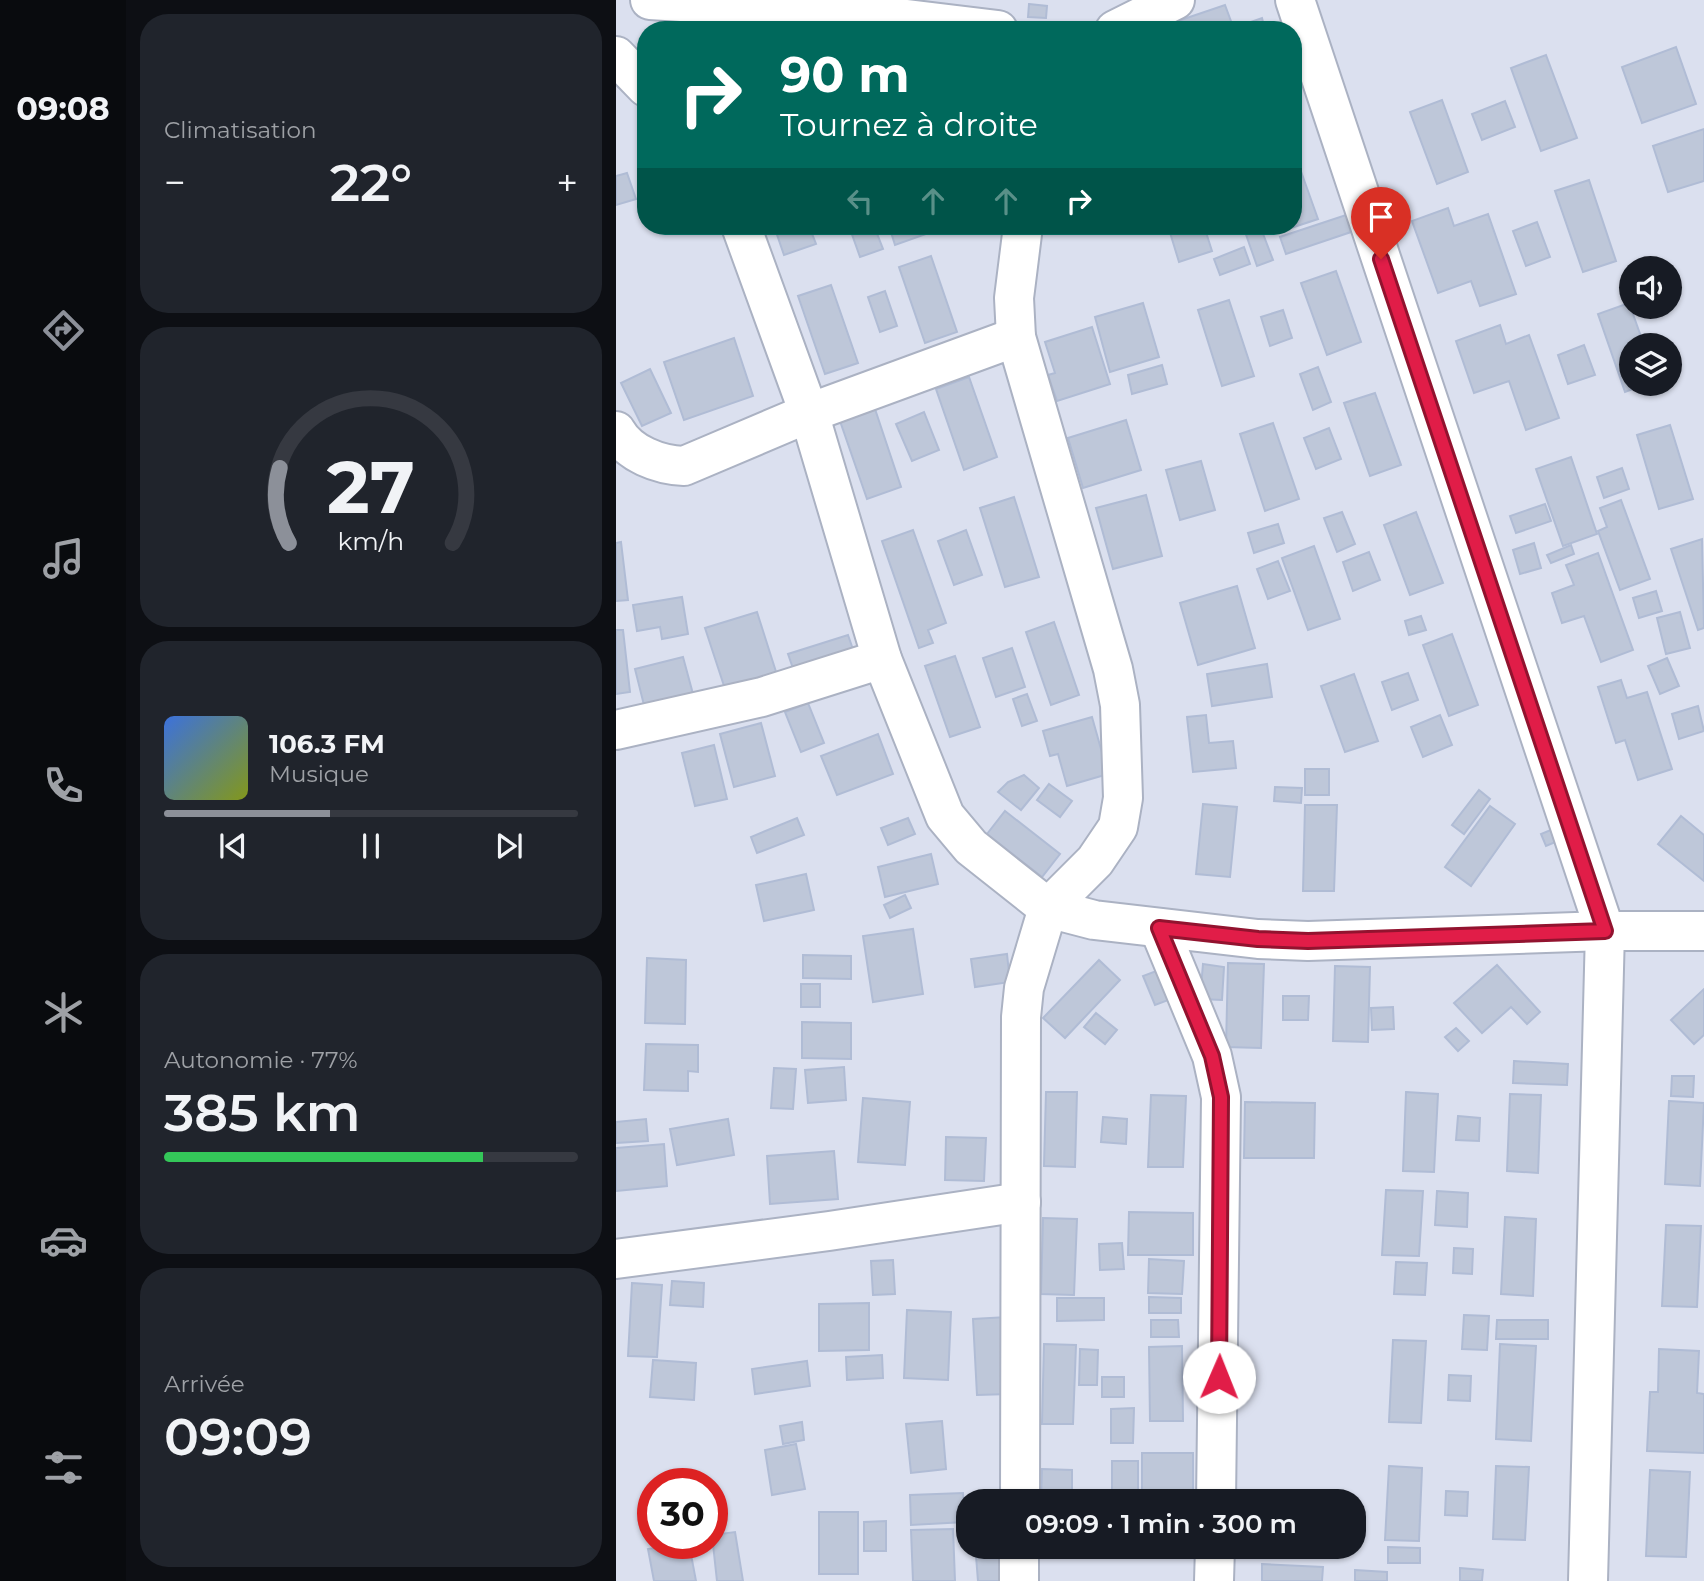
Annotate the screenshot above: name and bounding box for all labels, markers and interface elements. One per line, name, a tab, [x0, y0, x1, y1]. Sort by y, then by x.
text: 90 m	[780, 45, 910, 104]
icon: right	[665, 49, 756, 140]
text: 09:08	[16, 89, 110, 128]
text: Tournez à droite	[780, 105, 1038, 144]
text: Climatisation	[164, 116, 316, 144]
text: 22°	[330, 151, 412, 214]
text: −	[164, 159, 186, 206]
text: +	[556, 159, 578, 206]
icon: left	[841, 182, 879, 220]
icon: ahead	[914, 182, 952, 220]
icon: ahead	[987, 182, 1025, 220]
icon: right	[1060, 182, 1098, 220]
pin	[1351, 187, 1411, 259]
icon: arrive	[1362, 198, 1400, 236]
map controls	[1619, 256, 1682, 396]
button: sound	[1619, 256, 1682, 319]
icon: directions	[39, 306, 88, 355]
button: layers	[1619, 333, 1682, 396]
text: 27	[327, 444, 415, 532]
text: km/h	[338, 526, 404, 556]
icon: music	[39, 534, 88, 583]
text: 106.3 FM	[269, 728, 385, 760]
text: Musique	[269, 760, 369, 788]
icon: phone	[39, 761, 88, 810]
icon: previous	[214, 827, 252, 865]
icon: pause	[352, 827, 390, 865]
icon: next	[490, 827, 528, 865]
icon: climate	[39, 988, 88, 1037]
text: Autonomie · 77%	[164, 1046, 358, 1074]
text: 385 km	[164, 1081, 360, 1144]
icon: car	[39, 1216, 88, 1265]
position arrow	[1182, 1340, 1256, 1414]
text: Arrivée	[164, 1370, 245, 1398]
text: 09:09	[164, 1405, 312, 1468]
icon: filters	[39, 1443, 88, 1492]
speed limit sign: 30	[637, 1468, 728, 1559]
text: 09:09 · 1 min · 300 m	[1025, 1508, 1297, 1540]

